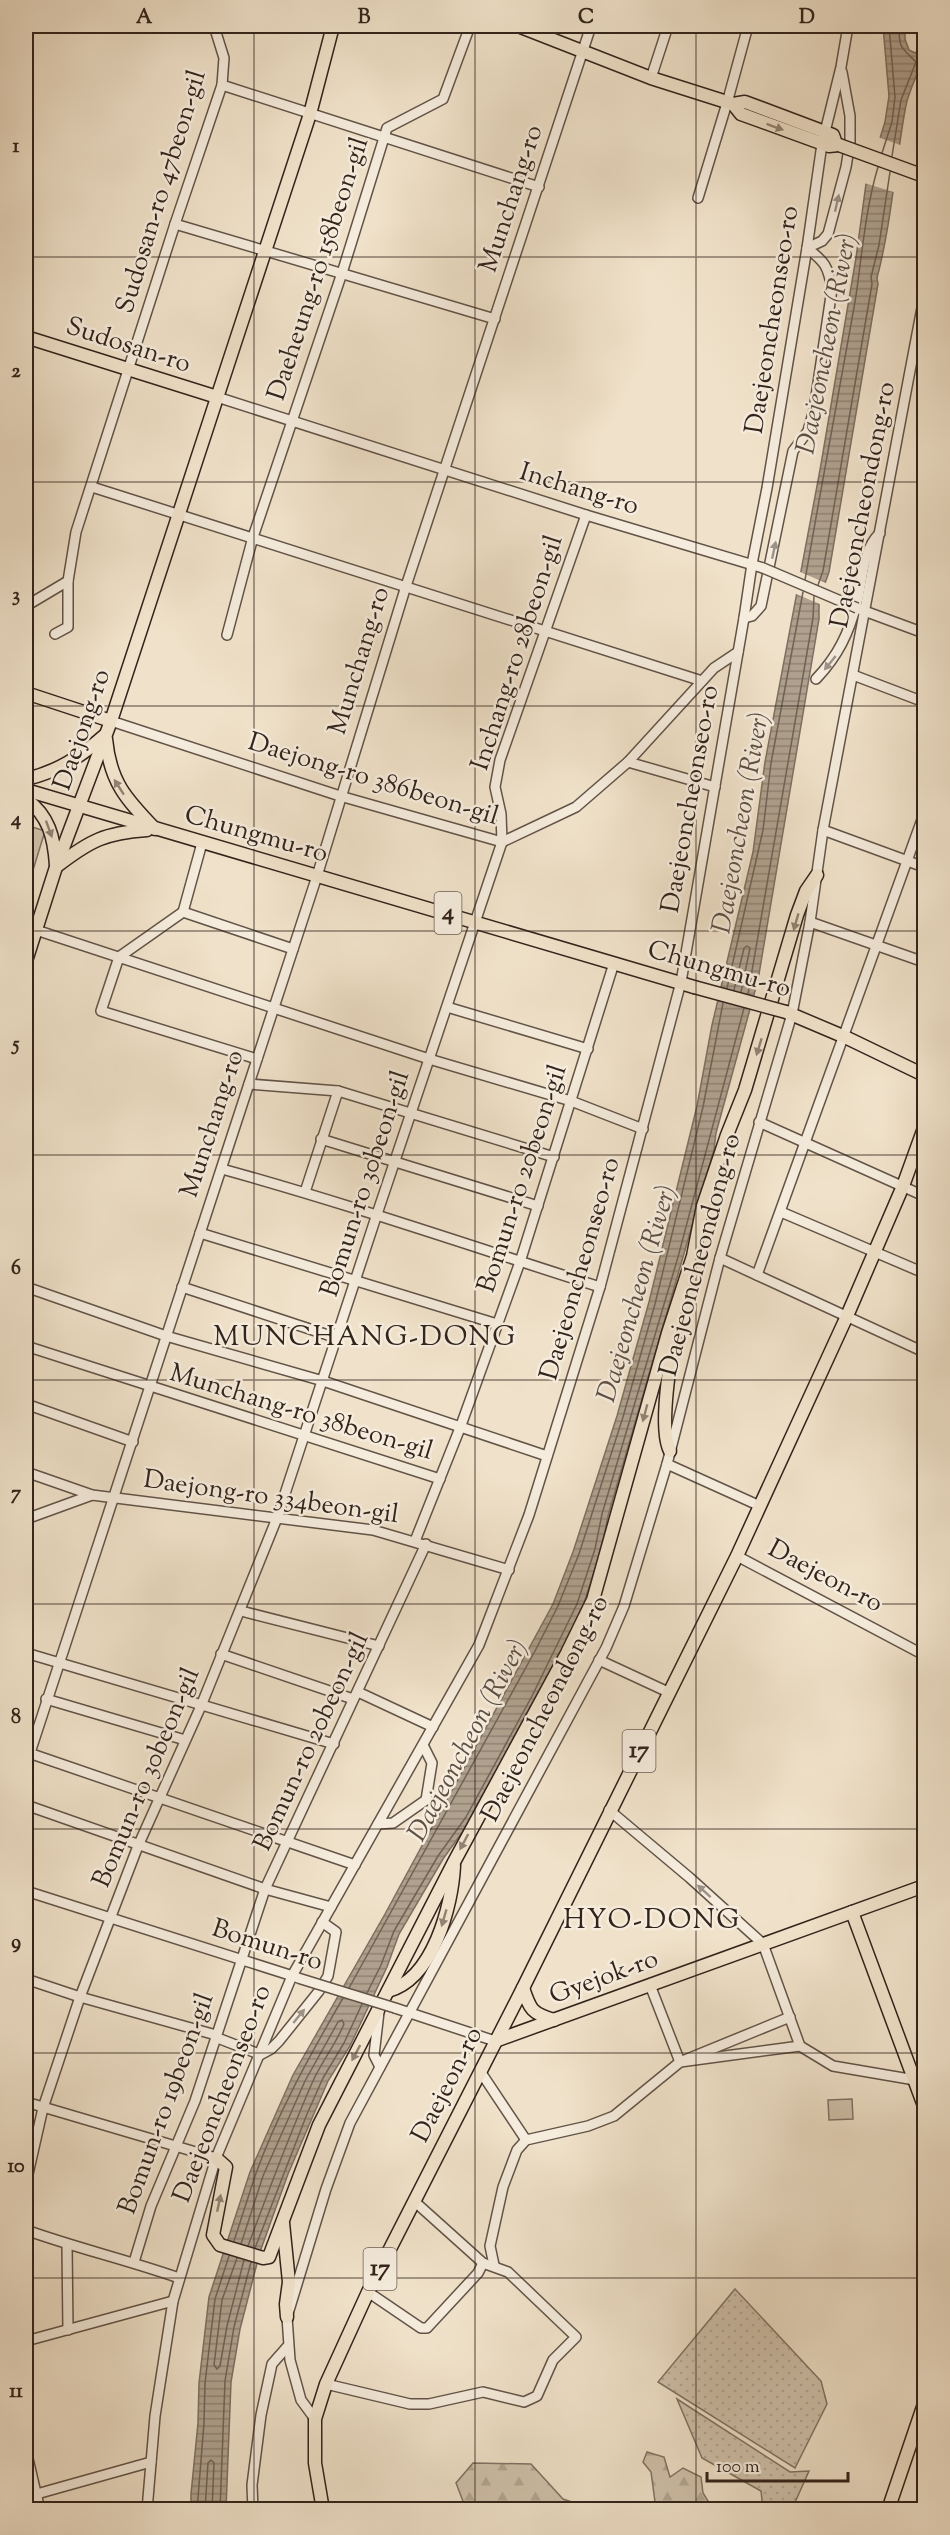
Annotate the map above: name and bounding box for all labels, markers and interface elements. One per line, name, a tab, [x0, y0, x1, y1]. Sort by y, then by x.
text: A	[136, 4, 153, 33]
text: B	[358, 4, 371, 33]
text: C	[578, 4, 594, 33]
text: D	[799, 4, 815, 33]
street label: Sudosan-ro 47beon-gil	[107, 66, 217, 318]
street label: Munchang-ro	[471, 121, 553, 277]
one-way arrow	[767, 122, 785, 132]
text: 1	[13, 133, 20, 162]
street label: Daeheung-ro 158beon-gil	[259, 133, 379, 405]
one-way arrow	[833, 193, 842, 212]
street label: Daejeoncheonseo-ro	[737, 203, 809, 437]
water label: Daejeoncheon (River)	[787, 230, 869, 458]
street label: Sudosan-ro	[61, 308, 195, 384]
text: 2	[11, 358, 21, 387]
street label: Daejeoncheondong-ro	[822, 379, 906, 631]
street label: Inchang-ro	[515, 454, 643, 526]
street label: Inchang-ro 28beon-gil	[462, 531, 574, 775]
one-way arrow	[770, 540, 779, 559]
text: 3	[12, 582, 20, 611]
street label: Munchang-ro	[320, 582, 400, 740]
one-way arrow	[824, 655, 837, 671]
street label: Daejong-ro	[45, 664, 121, 796]
street label: Daejeoncheonseo-ro	[653, 682, 729, 916]
water label: Daejeoncheon (River)	[703, 709, 781, 937]
street label: Daejong-ro 386beon-gil	[243, 724, 503, 836]
one-way arrow	[114, 779, 125, 795]
street label: Chungmu-ro	[180, 797, 332, 873]
text: 4	[10, 806, 21, 835]
one-way arrow	[45, 820, 55, 838]
road number: 4	[434, 892, 462, 934]
one-way arrow	[791, 913, 800, 931]
street label: Chungmu-ro	[643, 932, 795, 1008]
text: 5	[11, 1031, 20, 1060]
one-way arrow	[754, 1038, 763, 1056]
street label: Munchang-ro	[172, 1046, 254, 1202]
street label: Bomun-ro 20beon-gil	[469, 1060, 577, 1298]
street label: Bomun-ro 30beon-gil	[312, 1066, 420, 1302]
street label: Daejeoncheondong-ro	[651, 1129, 751, 1381]
street label: Daejeoncheonseo-ro	[531, 1153, 631, 1385]
water label: Daejeoncheon (River)	[588, 1181, 688, 1407]
text: 6	[11, 1255, 21, 1284]
district label: MUNCHANG-DONG	[213, 1318, 517, 1358]
street label: Munchang-ro 38beon-gil	[165, 1355, 437, 1471]
one-way arrow	[639, 1404, 649, 1422]
street label: Daejong-ro 334beon-gil	[141, 1462, 401, 1534]
text: 7	[11, 1480, 22, 1509]
street label: Daejeon-ro	[761, 1531, 889, 1623]
street label: Daejeoncheondong-ro	[473, 1589, 619, 1829]
street label: Bomun-ro 20beon-gil	[245, 1626, 379, 1858]
water label: Daejeoncheon (River)	[399, 1633, 539, 1849]
street label: Bomun-ro 30beon-gil	[84, 1662, 210, 1894]
text: 8	[11, 1704, 21, 1733]
road number: 17	[622, 1730, 656, 1772]
one-way arrow	[459, 1834, 469, 1851]
one-way arrow	[697, 1885, 712, 1898]
district label: HYO-DONG	[563, 1901, 741, 1941]
one-way arrow	[439, 1909, 448, 1927]
street label: Bomun-ro	[207, 1911, 327, 1981]
text: 9	[11, 1929, 21, 1958]
street label: Gyejok-ro	[544, 1941, 664, 2015]
street label: Daejeoncheonseo-ro	[164, 1980, 282, 2208]
street label: Bomun-ro 19beon-gil	[110, 1988, 224, 2220]
one-way arrow	[293, 2008, 305, 2023]
street label: Daejeon-ro	[403, 2021, 493, 2149]
one-way arrow	[351, 2045, 361, 2062]
text: 10	[7, 2153, 25, 2182]
one-way arrow	[215, 2193, 224, 2212]
road number: 17	[364, 2248, 397, 2290]
text: 11	[9, 2378, 23, 2407]
scale bar	[707, 2445, 848, 2483]
text: 100 m	[716, 2455, 760, 2481]

